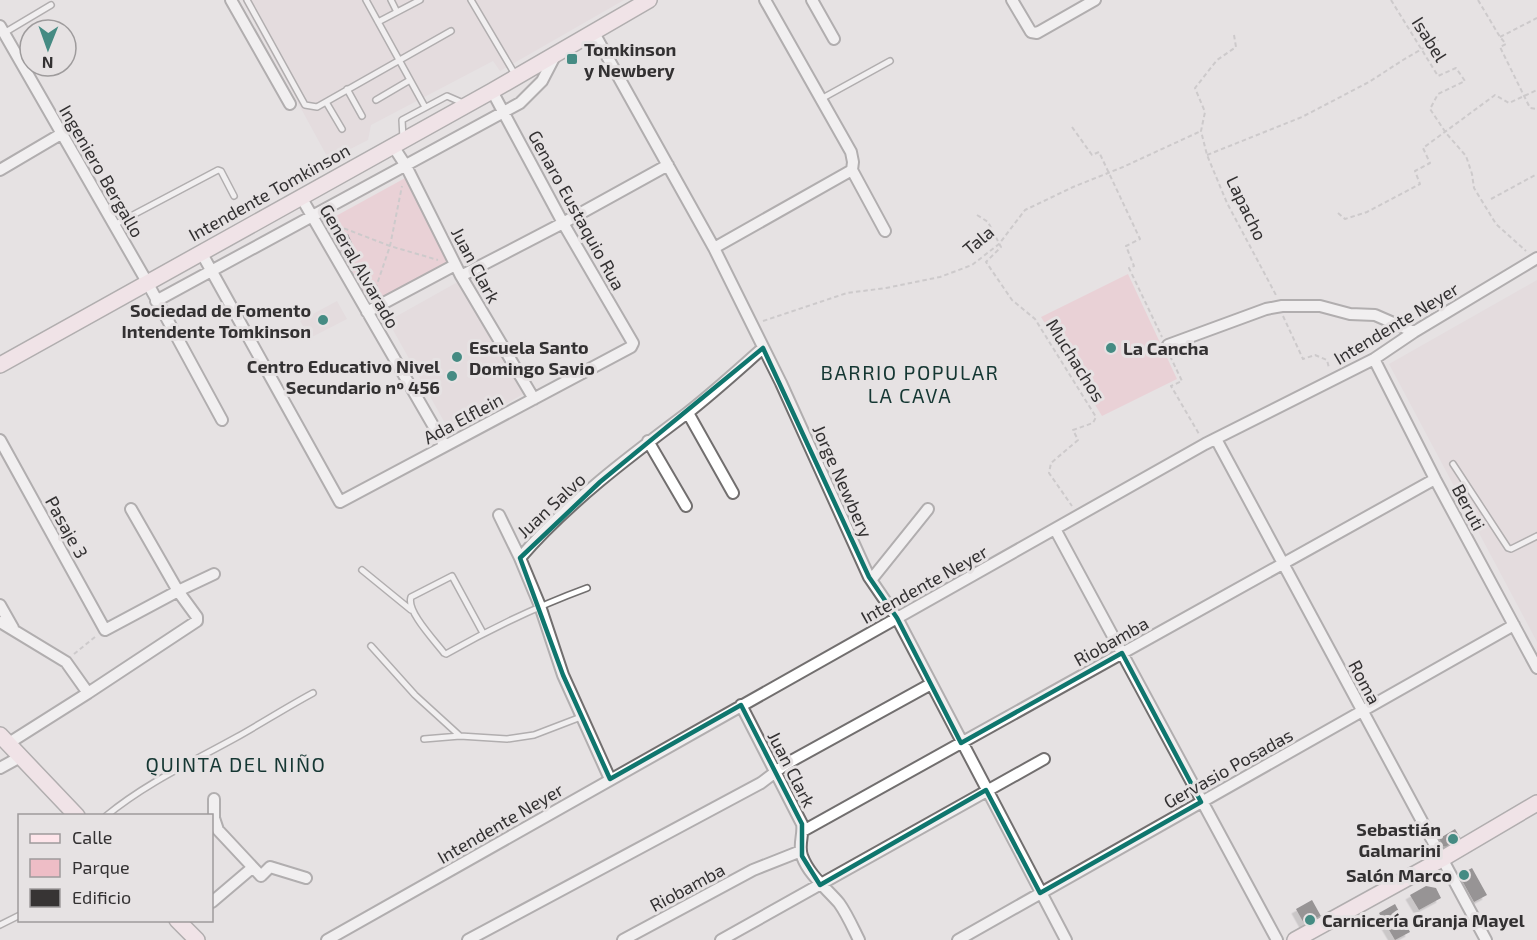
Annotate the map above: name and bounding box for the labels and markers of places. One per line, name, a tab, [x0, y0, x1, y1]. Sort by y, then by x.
place label: Tomkinson y Newbery	[584, 38, 676, 81]
marker: Tomkinson y Newbery	[565, 52, 579, 66]
place label: Sociedad de Fomento Intendente Tomkinson	[121, 299, 311, 342]
marker: Sociedad de Fomento Intendente Tomkinson	[316, 313, 330, 327]
place label: Escuela Santo Domingo Savio	[469, 336, 595, 379]
place label: La Cancha	[1123, 337, 1209, 359]
marker: La Cancha	[1104, 341, 1118, 355]
marker: Escuela Santo Domingo Savio	[450, 350, 464, 364]
place label: Centro Educativo Nivel Secundario nº 456	[247, 355, 440, 398]
marker: Centro Educativo Nivel Secundario nº 456	[445, 369, 459, 383]
place label: Sebastián Galmarini	[1356, 818, 1441, 861]
marker: Sebastián Galmarini	[1446, 832, 1460, 846]
place label: Salón Marco	[1346, 864, 1452, 886]
marker: Salón Marco	[1457, 868, 1471, 882]
place label: Carnicería Granja Mayel	[1322, 909, 1525, 931]
marker: Carnicería Granja Mayel	[1303, 913, 1317, 927]

